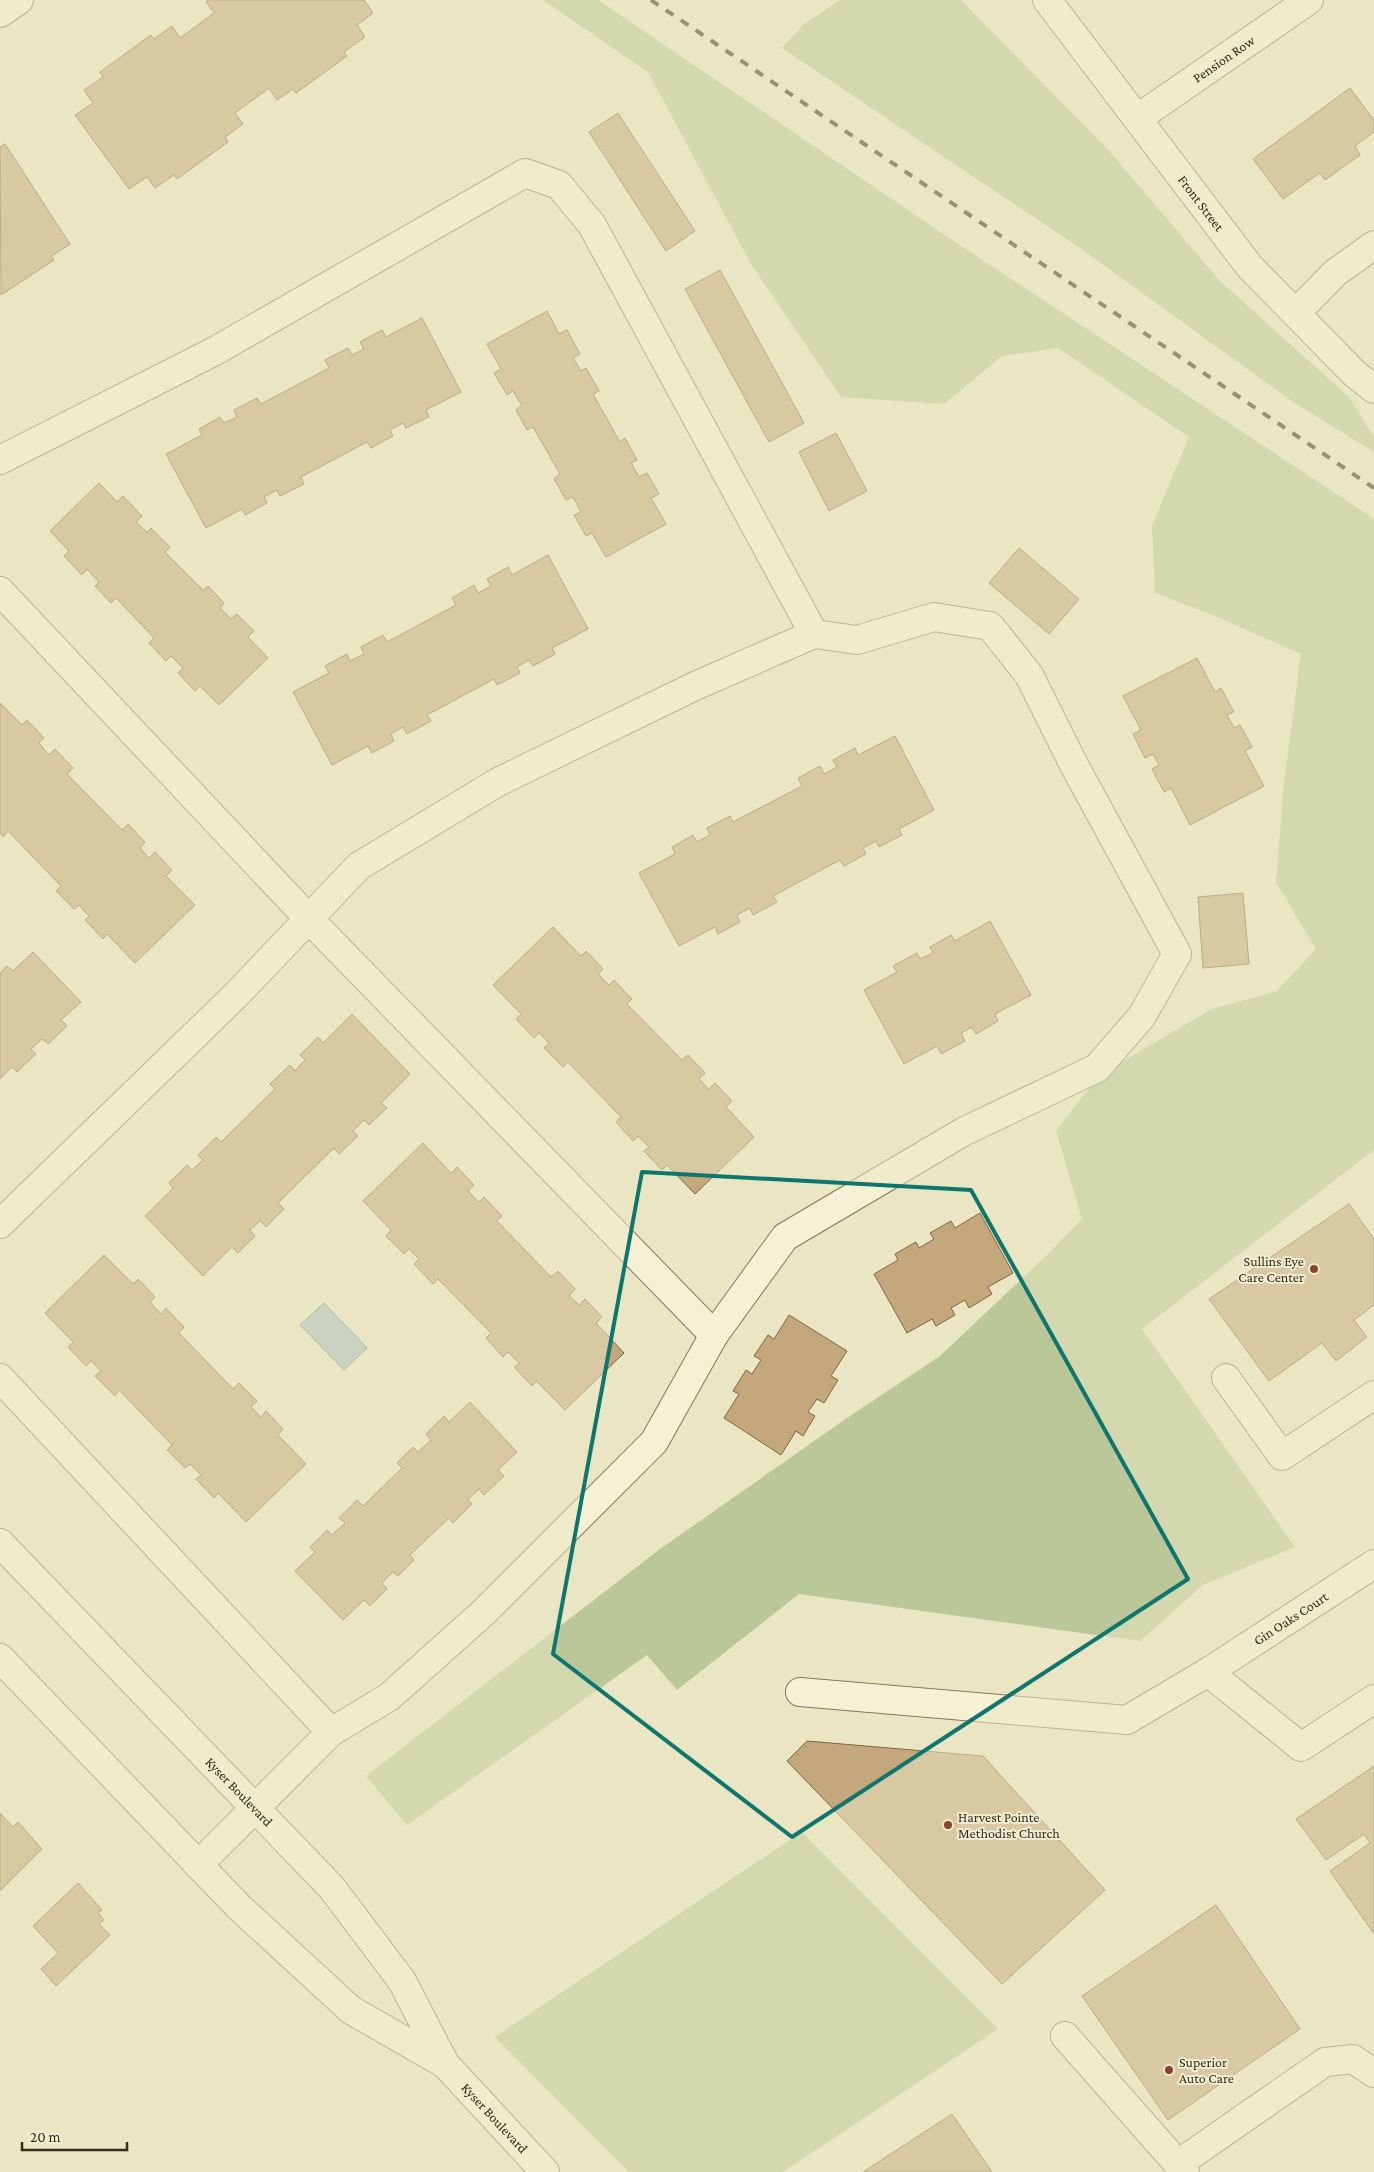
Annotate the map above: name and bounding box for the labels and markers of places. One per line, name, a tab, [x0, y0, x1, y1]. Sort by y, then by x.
place label: Sullins Eye Care Center	[1238, 1253, 1304, 1285]
marker: Sullins Eye Care Center	[1308, 1263, 1320, 1275]
place label: Harvest Pointe Methodist Church	[958, 1809, 1060, 1841]
marker: Harvest Pointe Methodist Church	[942, 1819, 954, 1831]
place label: Superior Auto Care	[1179, 2054, 1234, 2086]
marker: Superior Auto Care	[1163, 2064, 1175, 2076]

